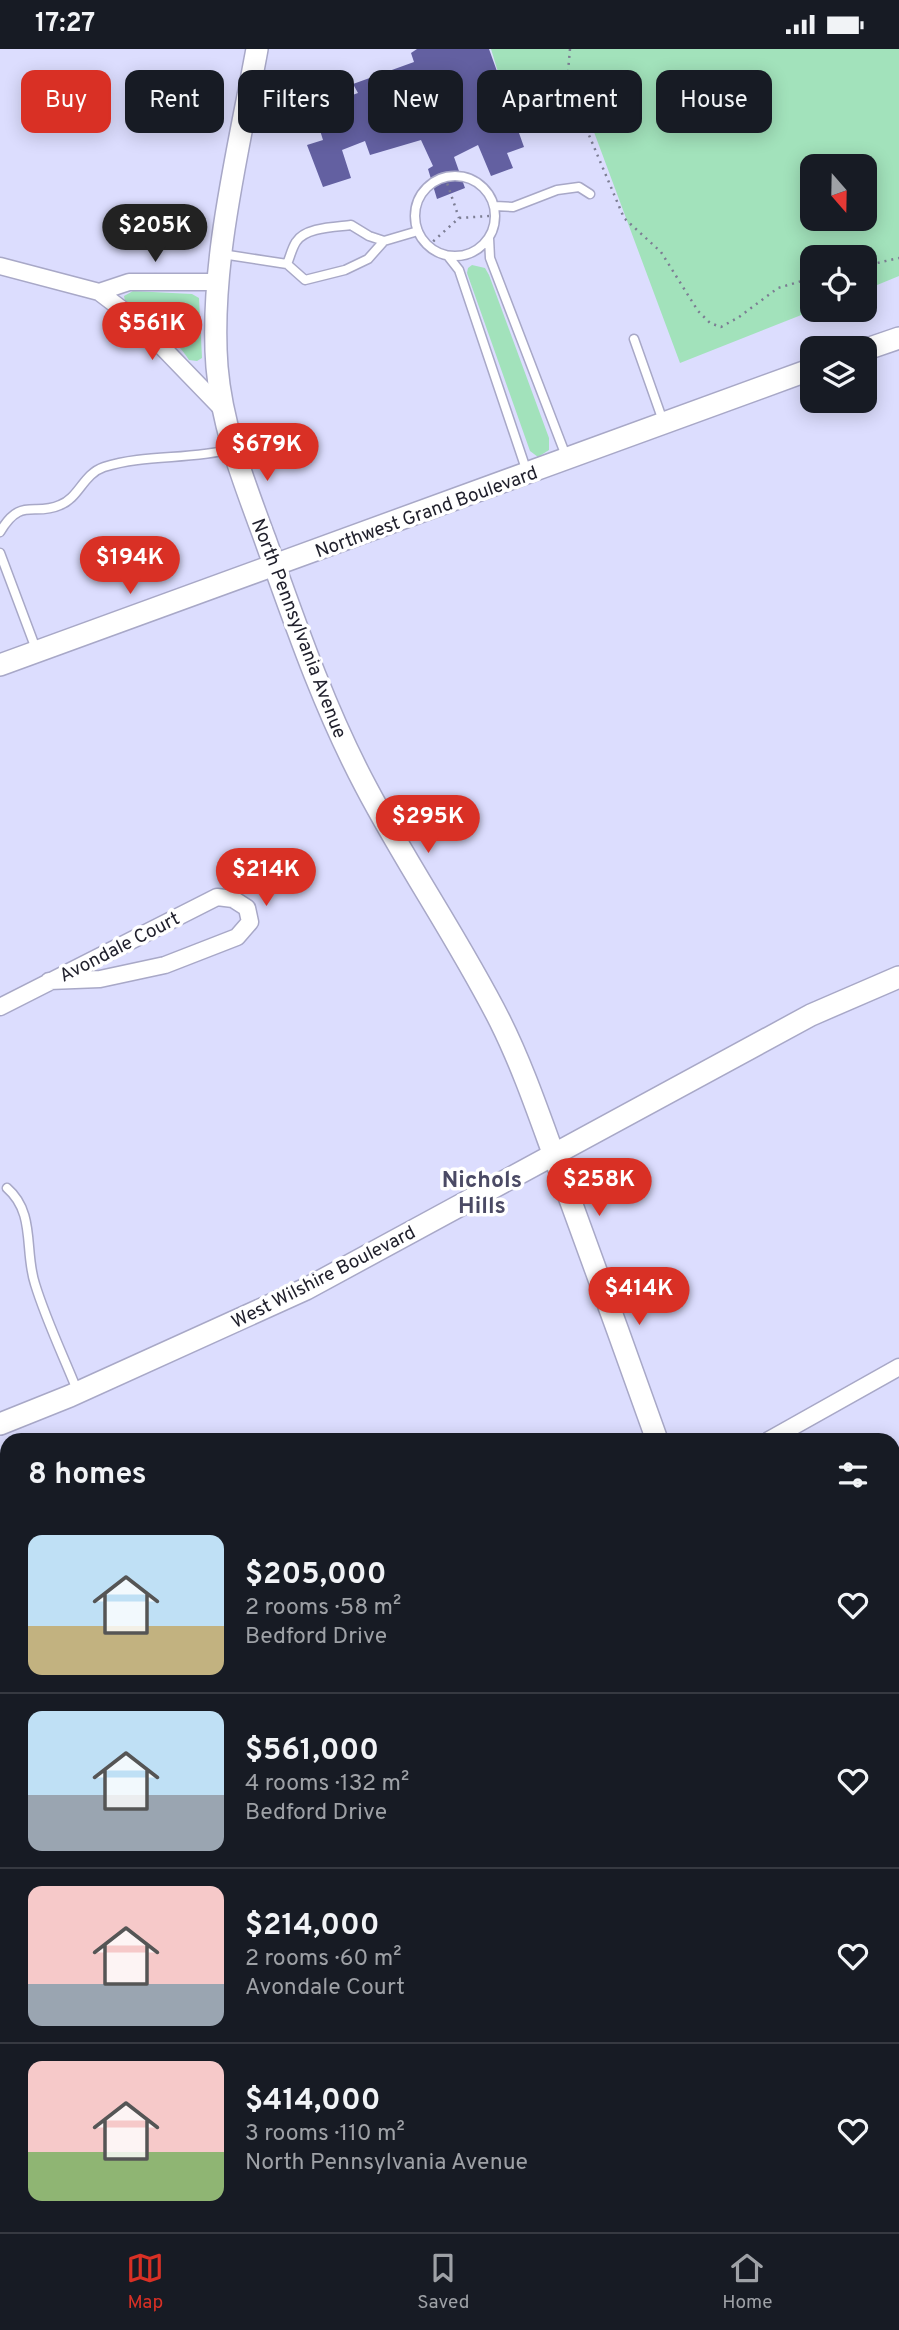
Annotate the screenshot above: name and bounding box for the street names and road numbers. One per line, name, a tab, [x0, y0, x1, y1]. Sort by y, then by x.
street label: Northwest Grand Boulevard	[312, 461, 541, 564]
street label: North Pennsylvania Avenue	[245, 515, 351, 742]
street label: Avondale Court	[56, 907, 184, 988]
street label: West Wilshire Boulevard	[228, 1221, 420, 1335]

